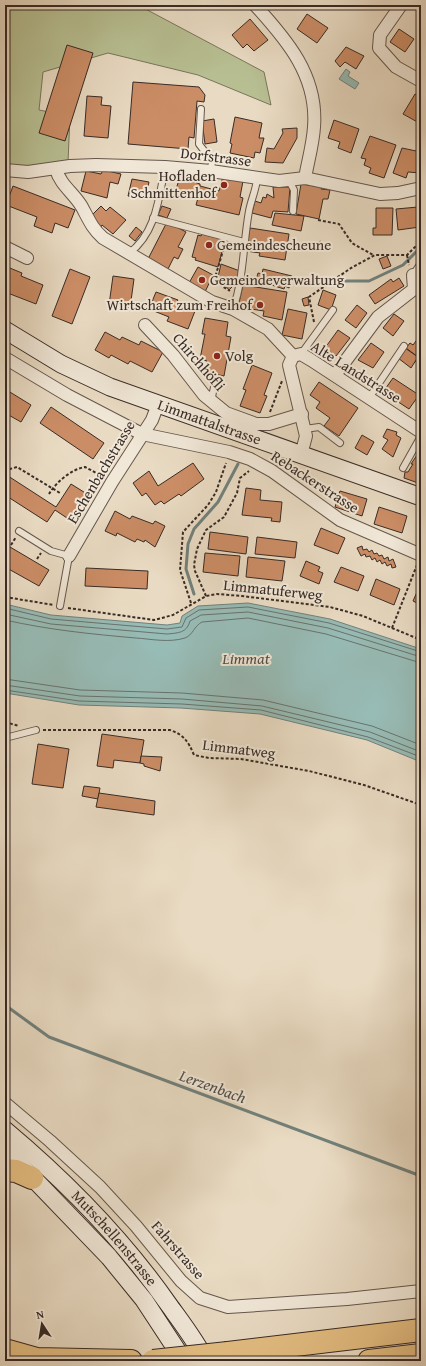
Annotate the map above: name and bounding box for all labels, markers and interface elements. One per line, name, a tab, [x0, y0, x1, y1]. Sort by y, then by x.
street label: Dorfstrasse	[179, 142, 253, 171]
place label: Hofladen Schmittenhof	[130, 165, 218, 203]
marker: Hofladen Schmittenhof	[219, 180, 229, 190]
place label: Gemeindescheune	[217, 234, 331, 255]
marker: Gemeindescheune	[204, 240, 214, 250]
place label: Gemeindeverwaltung	[210, 269, 345, 290]
marker: Gemeindeverwaltung	[197, 275, 207, 285]
place label: Wirtschaft zum Freihof	[107, 294, 254, 315]
marker: Wirtschaft zum Freihof	[255, 300, 265, 310]
street label: Chirchhöfli	[168, 328, 231, 395]
street label: Alte Landstrasse	[307, 335, 406, 408]
place label: Volg	[225, 345, 254, 366]
marker: Volg	[212, 351, 222, 361]
street label: Limmattalstrasse	[155, 394, 264, 450]
street label: Eschenbachstrasse	[61, 416, 140, 527]
street label: Rebackerstrasse	[267, 445, 363, 518]
street label: Limmatuferweg	[223, 574, 324, 605]
water label: Limmat	[221, 646, 271, 670]
street label: Limmatweg	[201, 734, 277, 763]
water label: Lerzenbach	[175, 1062, 250, 1109]
street label: Mutschellenstrasse	[67, 1185, 163, 1290]
street label: Fahrstrasse	[147, 1216, 210, 1284]
north arrow	[22, 1304, 62, 1344]
text: N	[35, 1305, 46, 1323]

